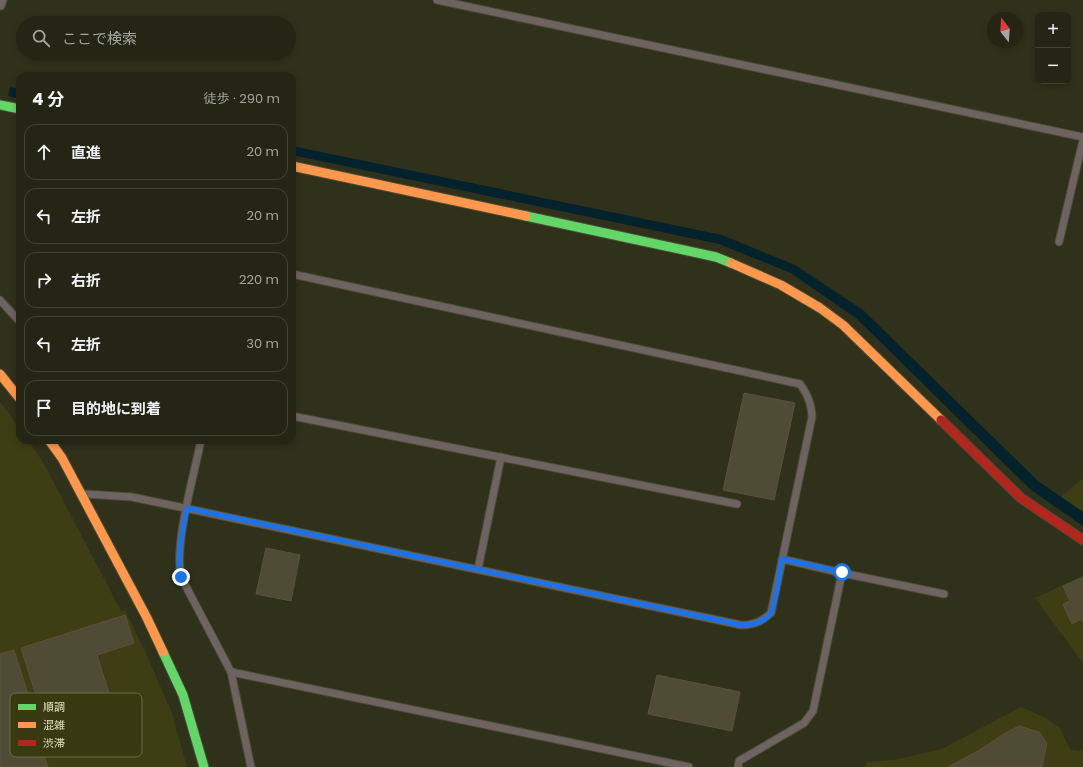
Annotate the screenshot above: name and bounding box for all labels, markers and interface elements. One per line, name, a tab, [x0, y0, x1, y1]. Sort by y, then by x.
north arrow	[987, 12, 1023, 48]
map controls	[1035, 12, 1071, 84]
button: +	[1035, 12, 1071, 48]
search box	[16, 16, 296, 60]
icon: search	[30, 27, 52, 49]
text: ここで検索	[62, 28, 137, 49]
button: −	[1035, 48, 1071, 84]
text: 4 分	[32, 87, 64, 111]
text: 徒歩 · 290 m	[204, 89, 280, 108]
icon: ahead	[33, 141, 55, 163]
text: 直進	[71, 142, 101, 163]
text: 20 m	[246, 142, 279, 161]
icon: left	[33, 205, 55, 227]
text: 左折	[71, 206, 101, 227]
text: 20 m	[246, 206, 279, 225]
icon: right	[33, 269, 55, 291]
text: 右折	[71, 270, 101, 291]
text: 220 m	[239, 270, 279, 289]
icon: left	[33, 333, 55, 355]
text: 左折	[71, 334, 101, 355]
text: 30 m	[246, 334, 279, 353]
icon: arrive	[33, 397, 55, 419]
text: 目的地に到着	[71, 398, 161, 419]
route start	[833, 563, 851, 581]
route end	[172, 568, 190, 586]
legend	[10, 693, 142, 757]
text: 順調	[43, 699, 65, 715]
text: 混雑	[43, 717, 65, 733]
text: 渋滞	[43, 735, 65, 751]

